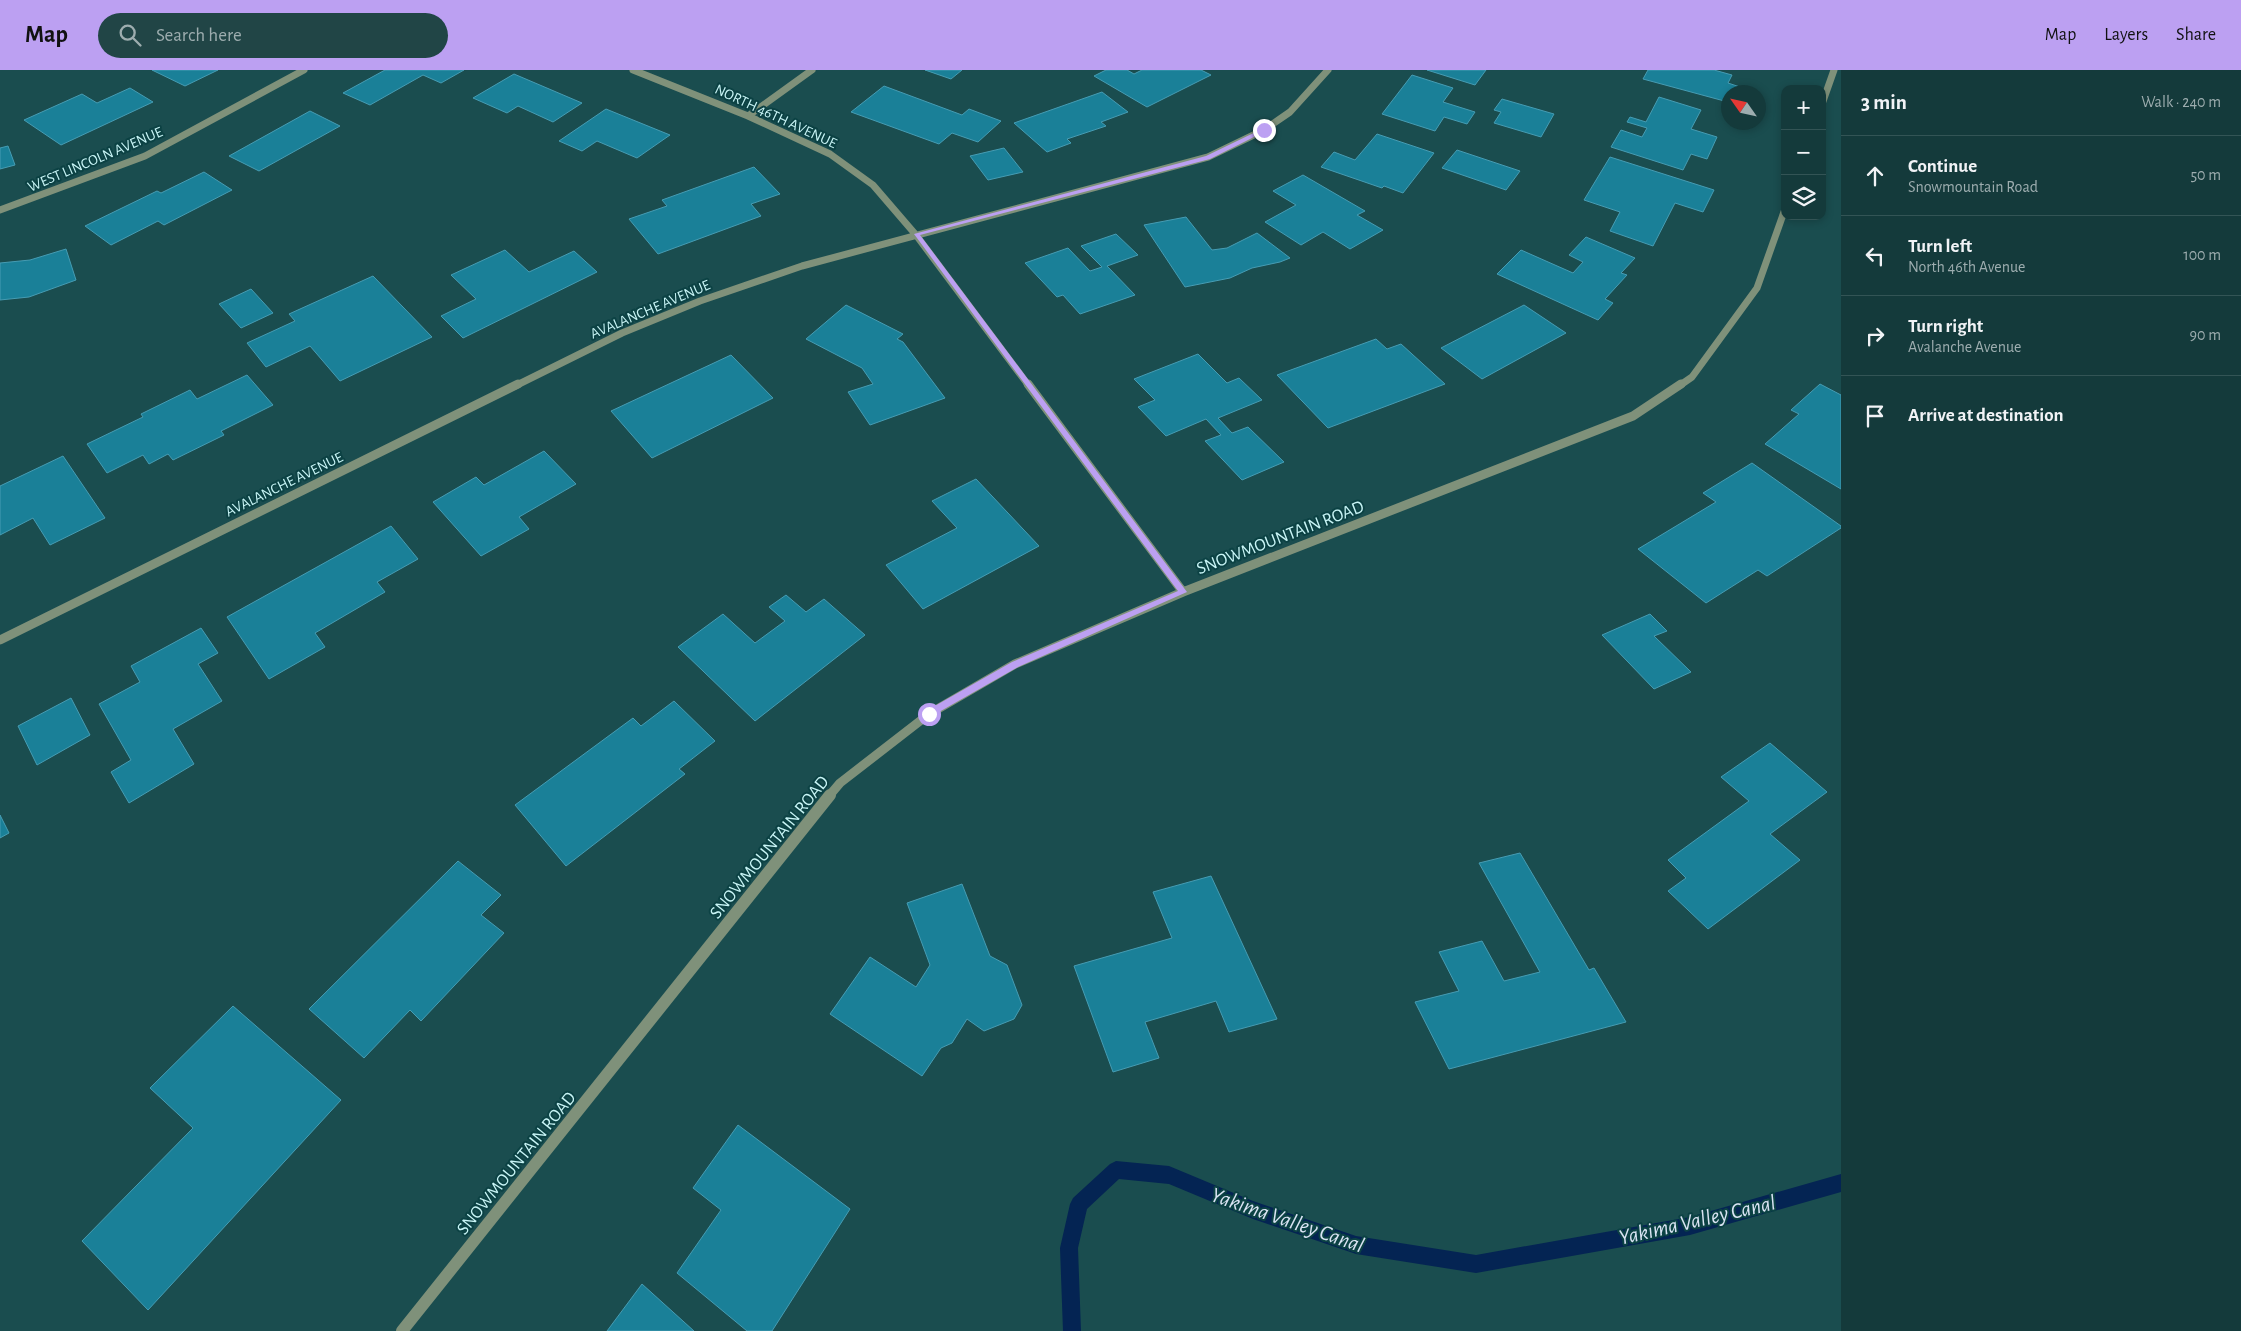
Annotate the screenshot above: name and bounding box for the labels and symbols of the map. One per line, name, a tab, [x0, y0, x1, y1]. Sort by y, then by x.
street label: NORTH 46TH AVENUE	[713, 82, 839, 151]
north arrow	[1721, 85, 1766, 130]
route end	[1253, 119, 1276, 142]
street label: WEST LINCOLN AVENUE	[26, 124, 165, 195]
street label: AVALANCHE AVENUE	[588, 277, 712, 342]
street label: AVALANCHE AVENUE	[223, 449, 345, 519]
street label: SNOWMOUNTAIN ROAD	[1194, 498, 1367, 578]
route start	[918, 703, 941, 726]
street label: SNOWMOUNTAIN ROAD	[707, 773, 833, 922]
street label: SNOWMOUNTAIN ROAD	[454, 1089, 580, 1238]
water label: Yakima Valley Canal	[1208, 1183, 1367, 1256]
water label: Yakima Valley Canal	[1617, 1191, 1778, 1249]

